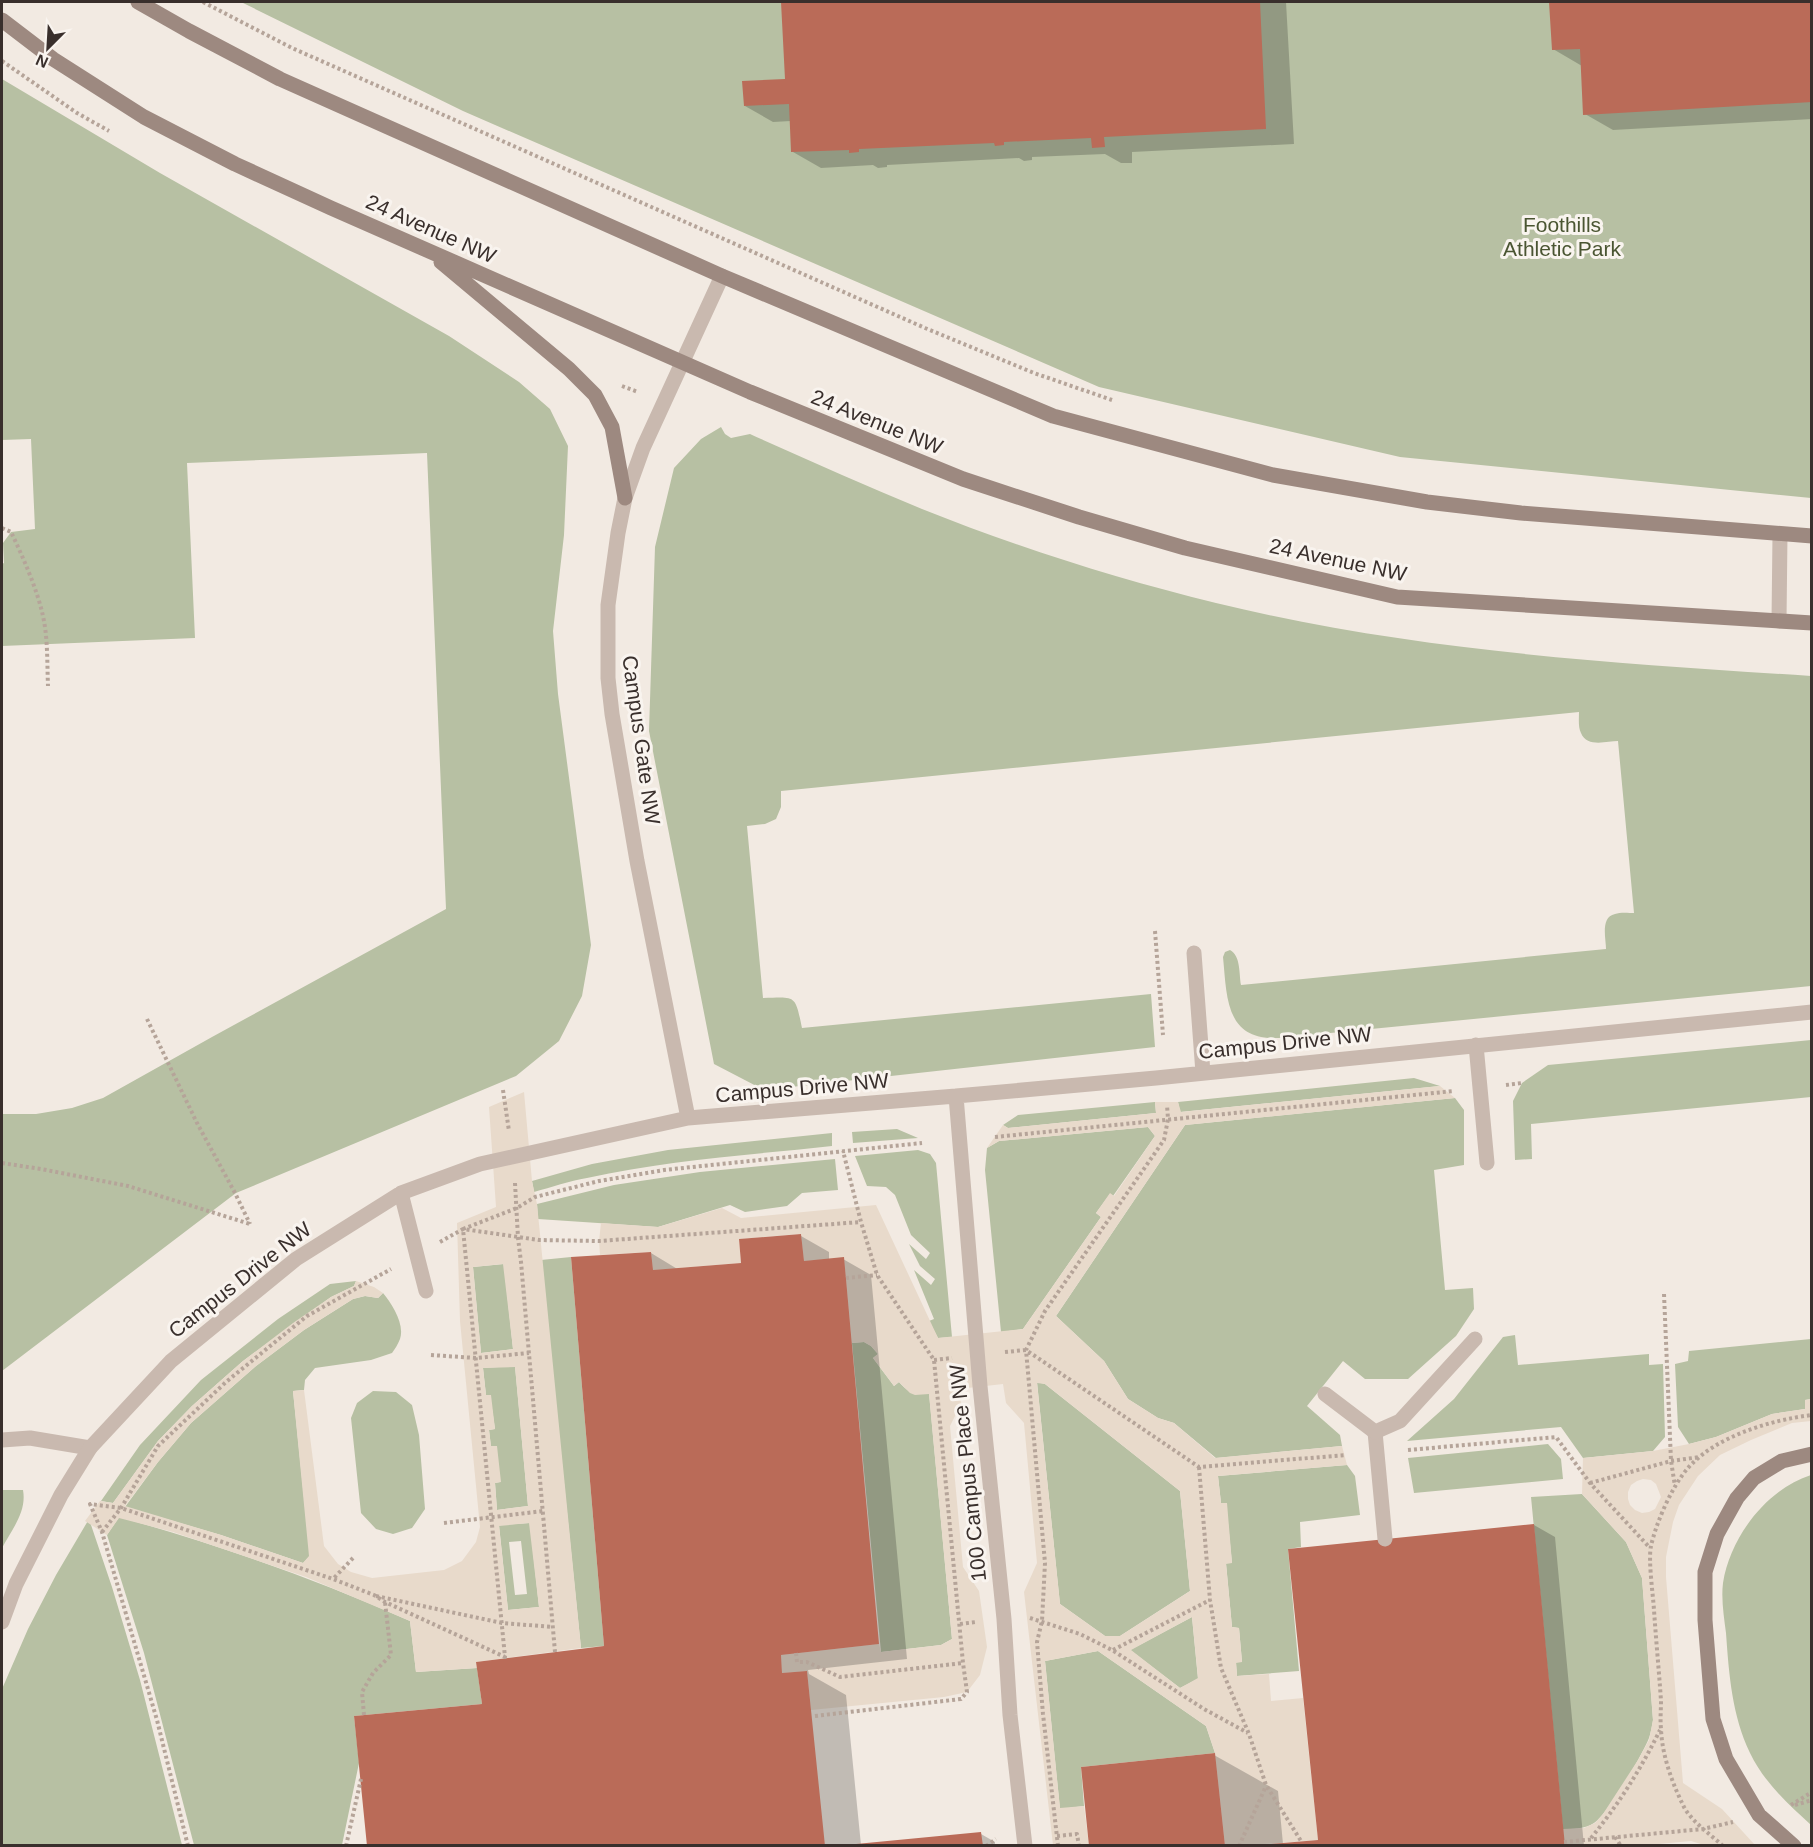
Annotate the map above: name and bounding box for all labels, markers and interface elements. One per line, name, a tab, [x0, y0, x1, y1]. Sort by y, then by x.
north arrow	[18, 18, 78, 78]
text: N	[33, 51, 51, 71]
street label: 24 Avenue NW	[363, 190, 500, 268]
park label: Foothills Athletic Park	[1503, 213, 1621, 260]
street label: 24 Avenue NW	[808, 385, 946, 458]
street label: 24 Avenue NW	[1267, 534, 1409, 585]
street label: Campus Gate NW	[618, 654, 665, 826]
street label: Campus Drive NW	[1197, 1022, 1373, 1063]
street label: Campus Drive NW	[714, 1068, 890, 1107]
street label: Campus Drive NW	[164, 1217, 315, 1342]
street label: 100 Campus Place NW	[945, 1363, 990, 1583]

